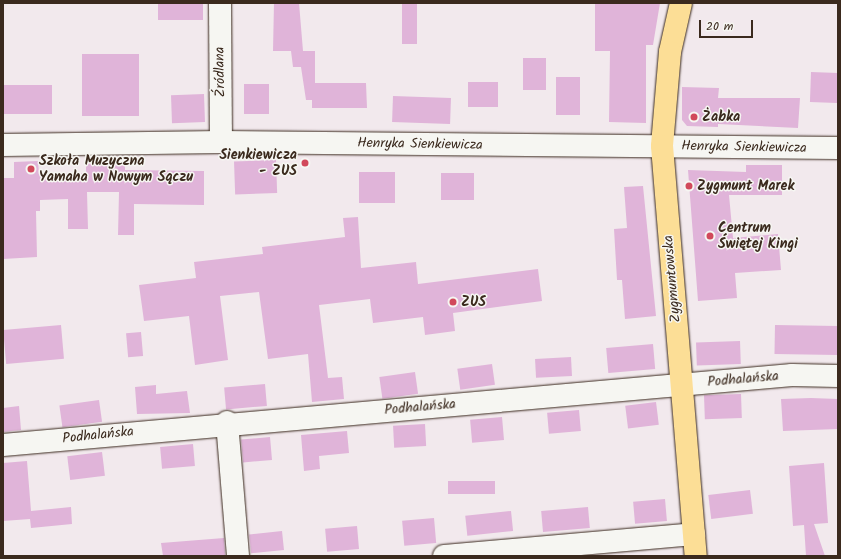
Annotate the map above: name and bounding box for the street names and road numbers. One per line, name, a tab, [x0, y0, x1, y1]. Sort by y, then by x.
street label: Źródlana	[211, 47, 229, 97]
street label: Henryka Sienkiewicza	[357, 135, 483, 153]
street label: Henryka Sienkiewicza	[681, 138, 807, 156]
street label: Zygmuntowska	[660, 235, 684, 323]
street label: Podhalańska	[707, 368, 779, 390]
street label: Podhalańska	[384, 396, 456, 418]
street label: Podhalańska	[62, 423, 134, 447]

